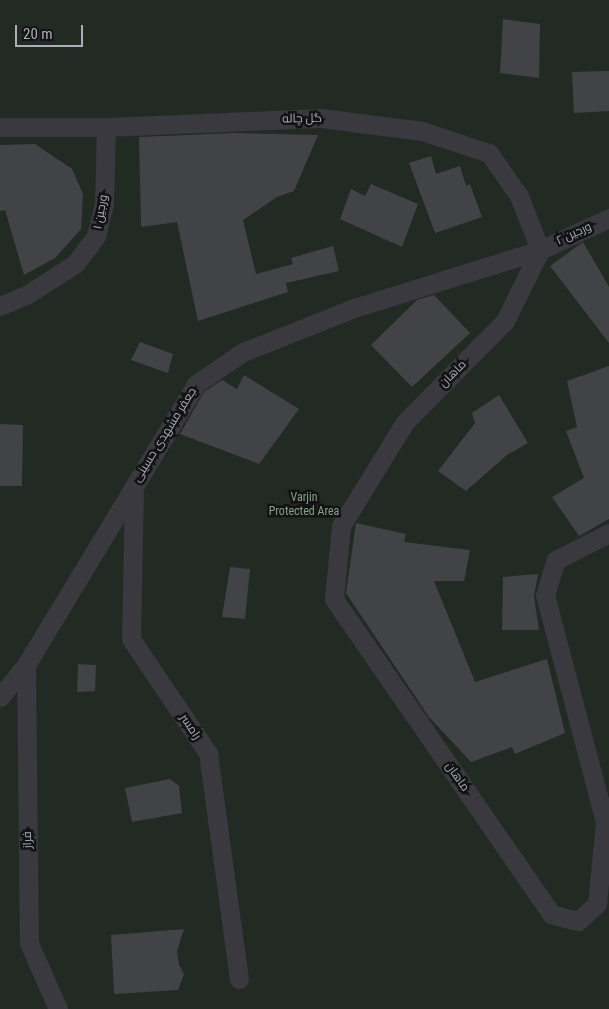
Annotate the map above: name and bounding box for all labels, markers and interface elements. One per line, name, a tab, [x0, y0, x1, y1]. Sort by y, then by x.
scale bar	[18, 15, 85, 47]
text: 20 m	[23, 25, 53, 43]
street label: گل چاله	[282, 111, 322, 127]
street label: ورجین ۱	[91, 194, 111, 230]
street label: ورجین ۲	[554, 220, 594, 248]
street label: ماهان	[436, 357, 470, 391]
street label: جعفر مشهدی حسینی	[130, 385, 200, 485]
park label: Varjin Protected Area	[269, 491, 339, 519]
street label: رامسر	[176, 711, 204, 743]
street label: ماهان	[442, 760, 472, 794]
street label: فراز	[21, 831, 35, 849]

